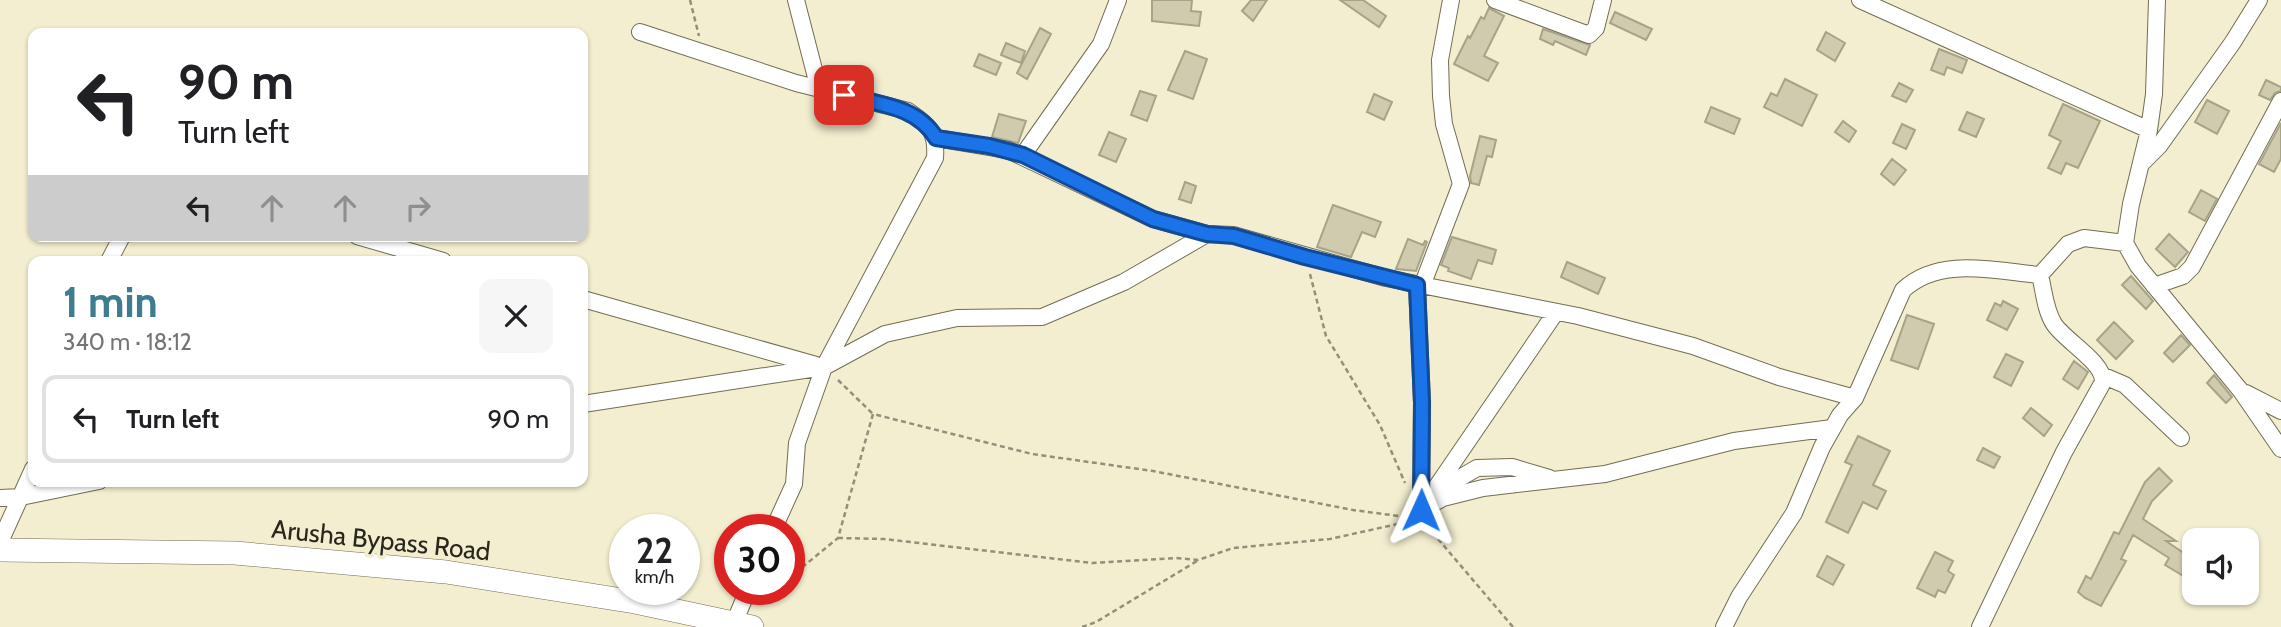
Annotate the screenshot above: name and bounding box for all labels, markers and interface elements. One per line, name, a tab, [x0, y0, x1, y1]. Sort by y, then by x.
text: 90 m	[178, 52, 294, 111]
icon: left	[63, 56, 154, 147]
pin	[814, 65, 874, 125]
icon: arrive	[825, 76, 863, 114]
text: Turn left	[178, 112, 289, 151]
icon: left	[180, 189, 218, 227]
icon: ahead	[253, 189, 291, 227]
icon: ahead	[326, 189, 364, 227]
icon: right	[399, 189, 437, 227]
text: 1 min	[63, 276, 158, 328]
button: close	[479, 279, 553, 353]
text: 340 m · 18:12	[63, 328, 192, 356]
icon: left	[67, 400, 105, 438]
text: Turn left	[126, 403, 219, 435]
text: 90 m	[487, 403, 549, 435]
position arrow	[1384, 473, 1458, 547]
street label: Arusha Bypass Road	[270, 513, 492, 567]
speed limit sign: 30	[714, 514, 805, 605]
map controls	[2182, 528, 2259, 605]
button: sound	[2182, 528, 2259, 605]
text: 22	[636, 529, 673, 572]
text: km/h	[635, 566, 674, 588]

